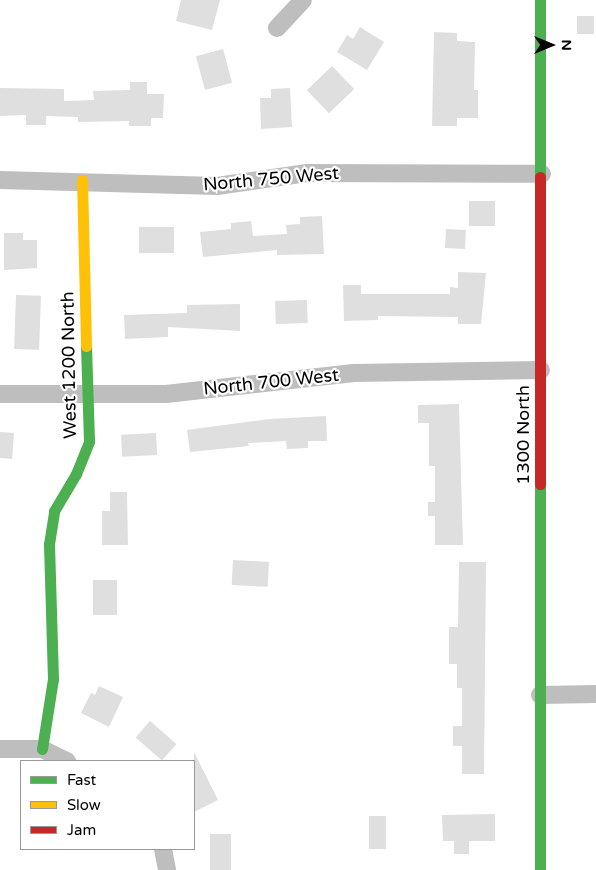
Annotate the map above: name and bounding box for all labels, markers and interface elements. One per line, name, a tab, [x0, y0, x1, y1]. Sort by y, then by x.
north arrow	[526, 20, 576, 70]
text: N	[558, 39, 575, 51]
street label: North 750 West	[202, 162, 340, 196]
street label: West 1200 North	[57, 291, 81, 439]
street label: North 700 West	[202, 364, 340, 400]
street label: 1300 North	[512, 385, 534, 485]
legend	[20, 760, 195, 850]
text: Fast	[67, 771, 96, 789]
text: Slow	[67, 796, 101, 814]
text: Jam	[67, 821, 96, 839]

